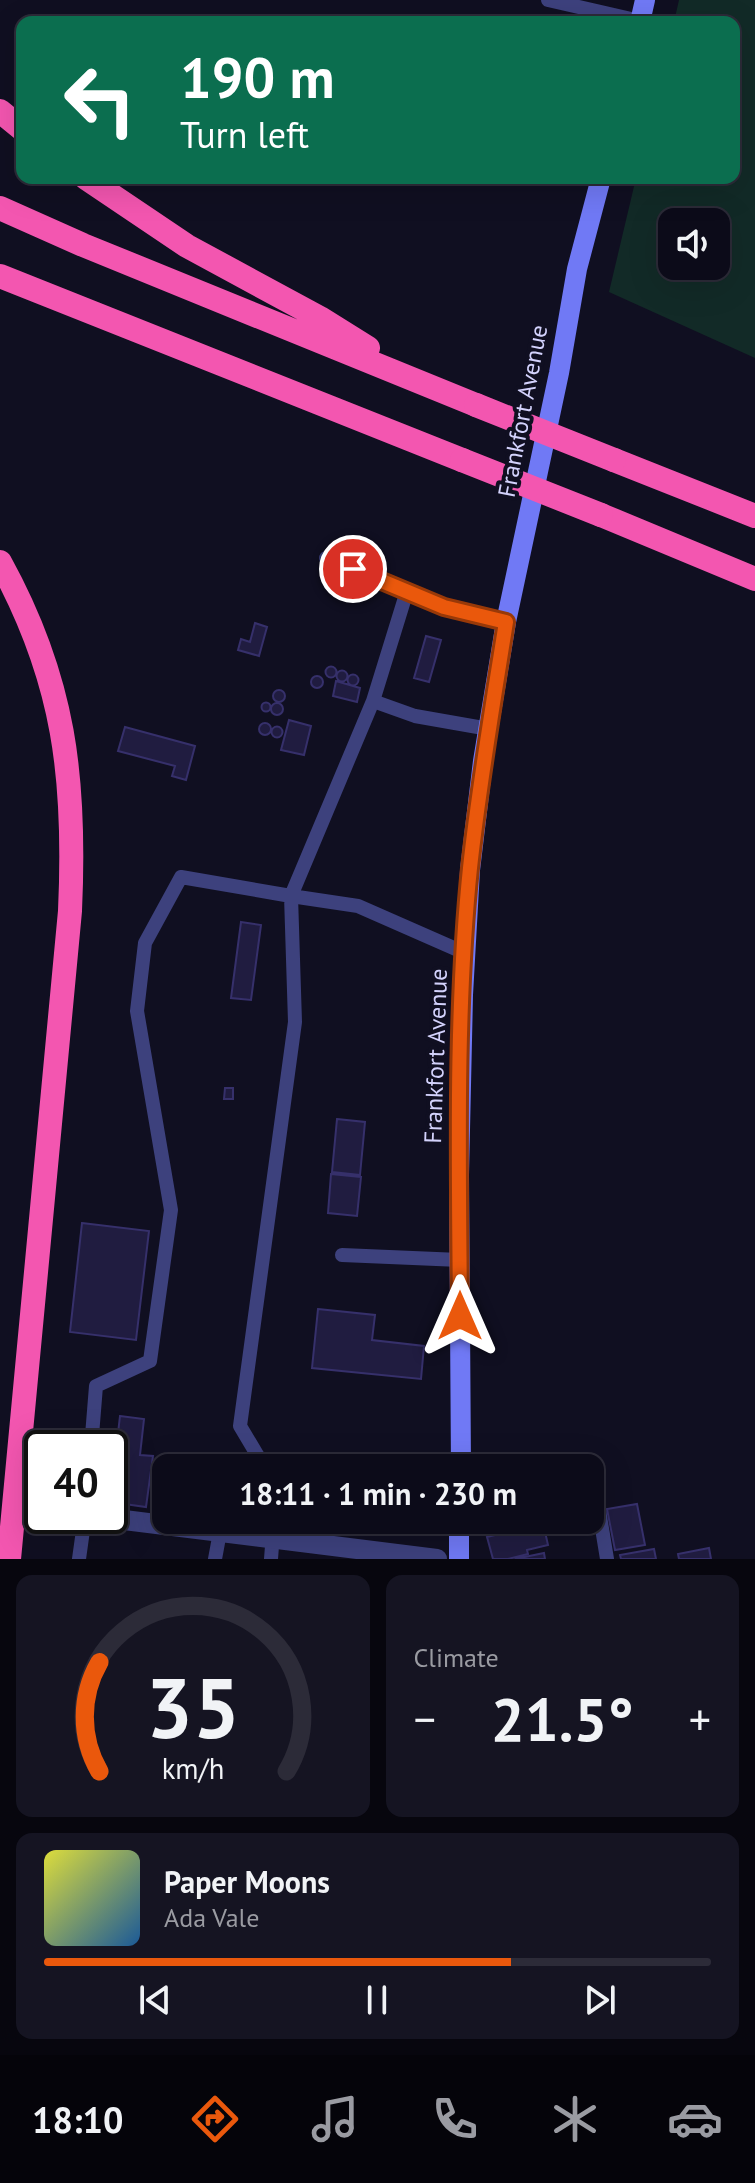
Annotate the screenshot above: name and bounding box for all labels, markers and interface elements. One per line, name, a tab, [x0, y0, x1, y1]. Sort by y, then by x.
text: 190 m	[180, 41, 335, 113]
icon: left	[48, 48, 152, 152]
text: Turn left	[180, 111, 309, 158]
map controls	[658, 208, 730, 280]
button: sound	[658, 208, 730, 280]
street label: Frankfort Avenue	[491, 322, 554, 500]
pin	[319, 535, 387, 603]
icon: arrive	[331, 547, 375, 591]
street label: Frankfort Avenue	[417, 968, 454, 1144]
position arrow	[418, 1274, 502, 1358]
speed limit sign: 40	[24, 1430, 128, 1534]
text: 18:11 · 1 min · 230 m	[239, 1474, 517, 1513]
text: Climate	[414, 1641, 499, 1674]
text: 35	[146, 1653, 240, 1761]
text: 21.5°	[491, 1680, 634, 1758]
text: −	[414, 1690, 436, 1747]
text: +	[689, 1690, 711, 1747]
text: km/h	[161, 1750, 224, 1787]
text: Paper Moons	[164, 1862, 330, 1901]
text: Ada Vale	[164, 1901, 259, 1934]
icon: previous	[133, 1978, 177, 2022]
icon: pause	[355, 1978, 399, 2022]
icon: next	[578, 1978, 622, 2022]
icon: directions	[187, 2091, 243, 2147]
icon: music	[307, 2091, 363, 2147]
icon: phone	[427, 2091, 483, 2147]
icon: climate	[547, 2091, 603, 2147]
icon: car	[667, 2091, 723, 2147]
text: 18:10	[32, 2096, 123, 2143]

